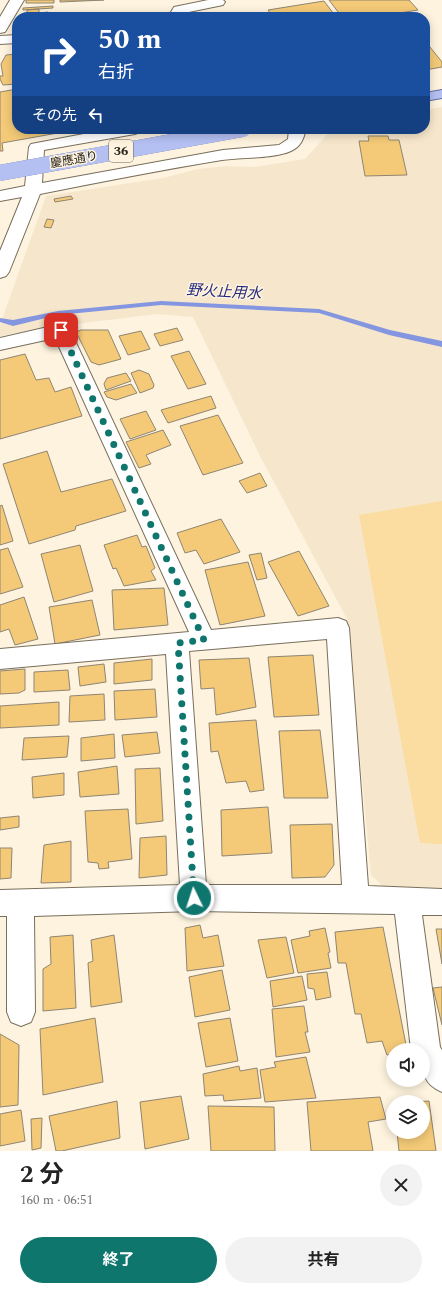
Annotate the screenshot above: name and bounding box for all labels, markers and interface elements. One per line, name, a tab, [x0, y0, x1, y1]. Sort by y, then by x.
text: 50 m	[98, 18, 162, 61]
icon: right	[32, 28, 84, 80]
text: 右折	[98, 59, 134, 86]
text: その先	[32, 104, 77, 127]
icon: left	[85, 104, 107, 126]
road number: 36	[109, 140, 133, 162]
street label: 慶應通り	[49, 146, 99, 174]
water label: 野火止用水	[186, 279, 264, 306]
pin	[44, 313, 78, 347]
icon: arrive	[50, 319, 72, 341]
position arrow	[173, 877, 215, 919]
map controls	[386, 1043, 430, 1139]
button: sound	[386, 1043, 430, 1087]
button: layers	[386, 1095, 430, 1139]
text: 2 分	[20, 1157, 63, 1193]
button: close	[380, 1164, 422, 1206]
text: 160 m · 06:51	[20, 1190, 93, 1210]
button: 終了	[20, 1237, 217, 1283]
button: 共有	[225, 1237, 422, 1283]

